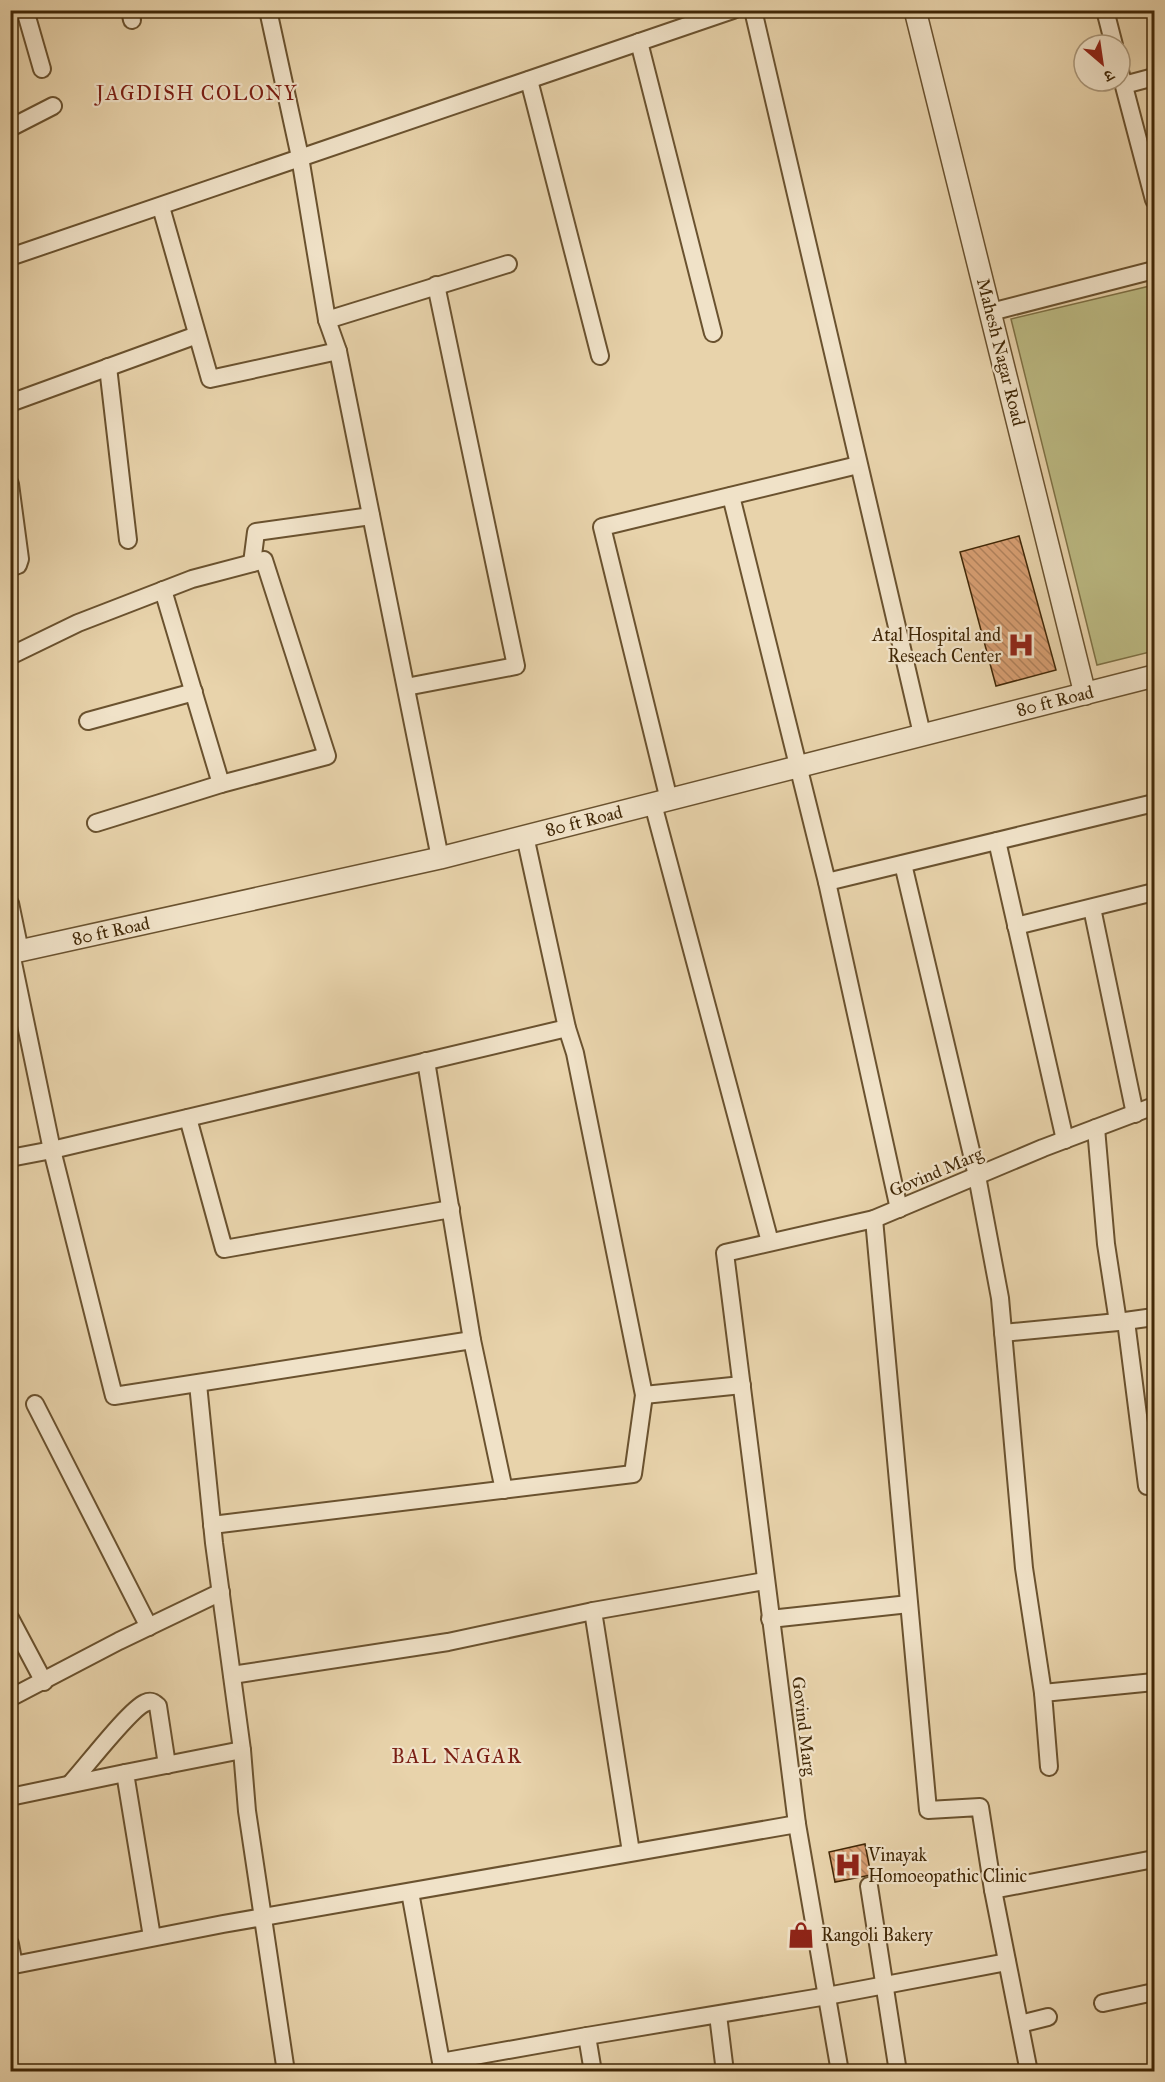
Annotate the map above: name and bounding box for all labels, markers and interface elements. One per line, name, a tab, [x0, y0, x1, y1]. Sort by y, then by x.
north arrow	[1072, 33, 1132, 93]
text: उ	[1099, 65, 1118, 87]
district label: JAGDISH COLONY	[94, 81, 298, 106]
street label: Mahesh Nagar Road	[971, 276, 1030, 428]
place label: Atal Hospital and Reseach Center	[871, 624, 1001, 667]
hospital icon: Atal Hospital and Reseach Center	[1006, 630, 1036, 660]
street label: 80 ft Road	[1014, 681, 1096, 721]
street label: 80 ft Road	[543, 801, 625, 841]
street label: 80 ft Road	[70, 912, 152, 950]
street label: Govind Marg	[886, 1142, 987, 1203]
street label: Govind Marg	[786, 1675, 821, 1778]
district label: BAL NAGAR	[391, 1744, 523, 1768]
place label: Vinayak Homoeopathic Clinic	[867, 1844, 1028, 1887]
hospital icon: Vinayak Homoeopathic Clinic	[833, 1850, 863, 1880]
shop icon: Rangoli Bakery	[786, 1920, 816, 1950]
place label: Rangoli Bakery	[821, 1924, 933, 1947]

